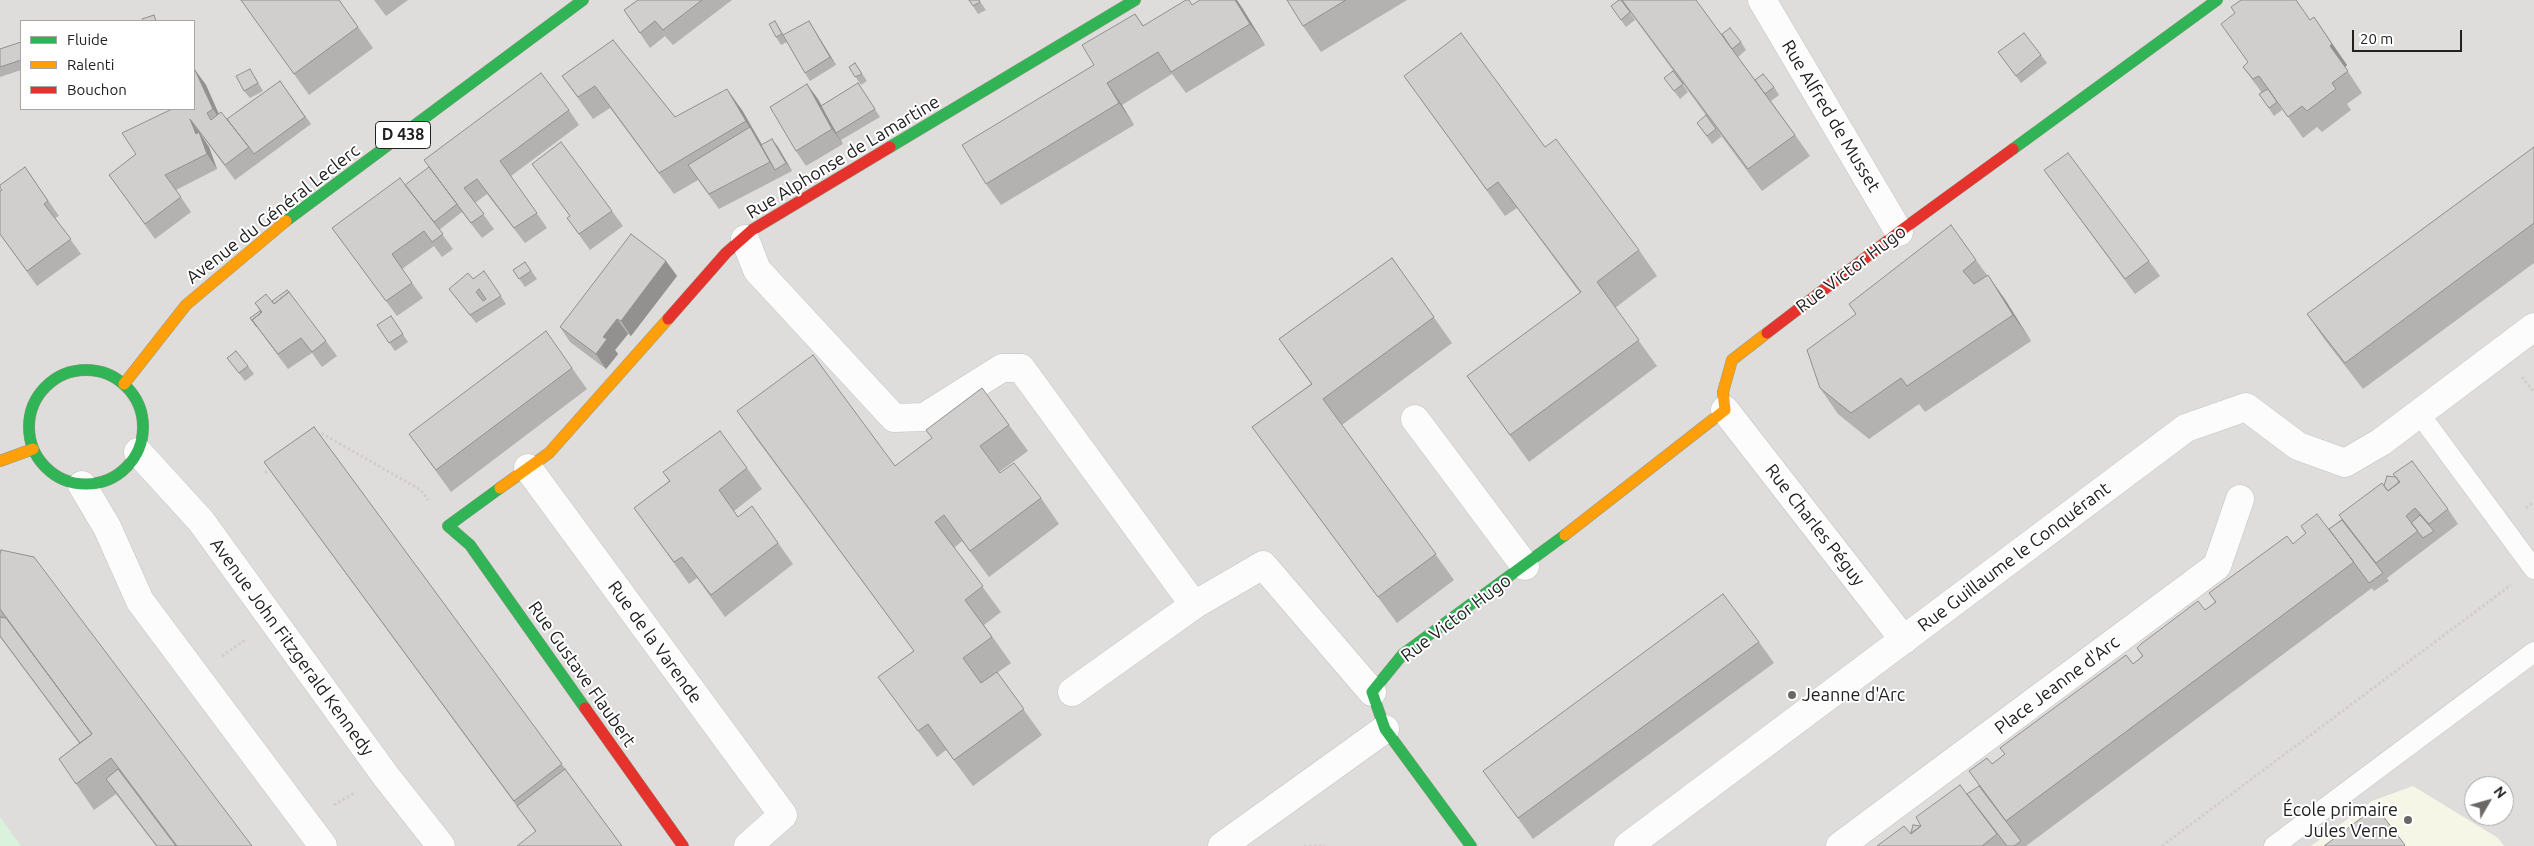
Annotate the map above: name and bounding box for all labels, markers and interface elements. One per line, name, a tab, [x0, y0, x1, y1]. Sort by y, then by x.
legend	[20, 20, 195, 110]
scale bar	[2354, 20, 2464, 52]
text: 20 m	[2360, 30, 2393, 47]
text: Fluide	[67, 31, 108, 48]
street label: Rue Alfred de Musset	[1777, 36, 1885, 196]
text: Ralenti	[67, 56, 114, 73]
text: Bouchon	[67, 81, 127, 98]
street label: Rue Alphonse de Lamartine	[742, 91, 944, 223]
road number: D 438	[376, 122, 430, 148]
street label: Avenue du Général Leclerc	[182, 140, 364, 288]
street label: Rue Victor Hugo	[1792, 220, 1910, 318]
street label: Rue Charles Péguy	[1761, 460, 1869, 590]
street label: Rue Guillaume le Conquérant	[1913, 478, 2115, 636]
street label: Avenue John Fitzgerald Kennedy	[206, 534, 378, 760]
street label: Rue Victor Hugo	[1397, 569, 1515, 667]
street label: Rue de la Varende	[603, 577, 707, 707]
street label: Rue Gustave Flaubert	[524, 597, 640, 751]
street label: Place Jeanne d'Arc	[1990, 631, 2124, 739]
place label: Jeanne d'Arc	[1802, 684, 1905, 706]
marker: Jeanne d'Arc	[1786, 689, 1798, 701]
north arrow	[2464, 776, 2514, 826]
text: N	[2491, 783, 2510, 801]
place label: École primaire Jules Verne	[2283, 799, 2398, 842]
marker: École primaire Jules Verne	[2402, 814, 2414, 826]

